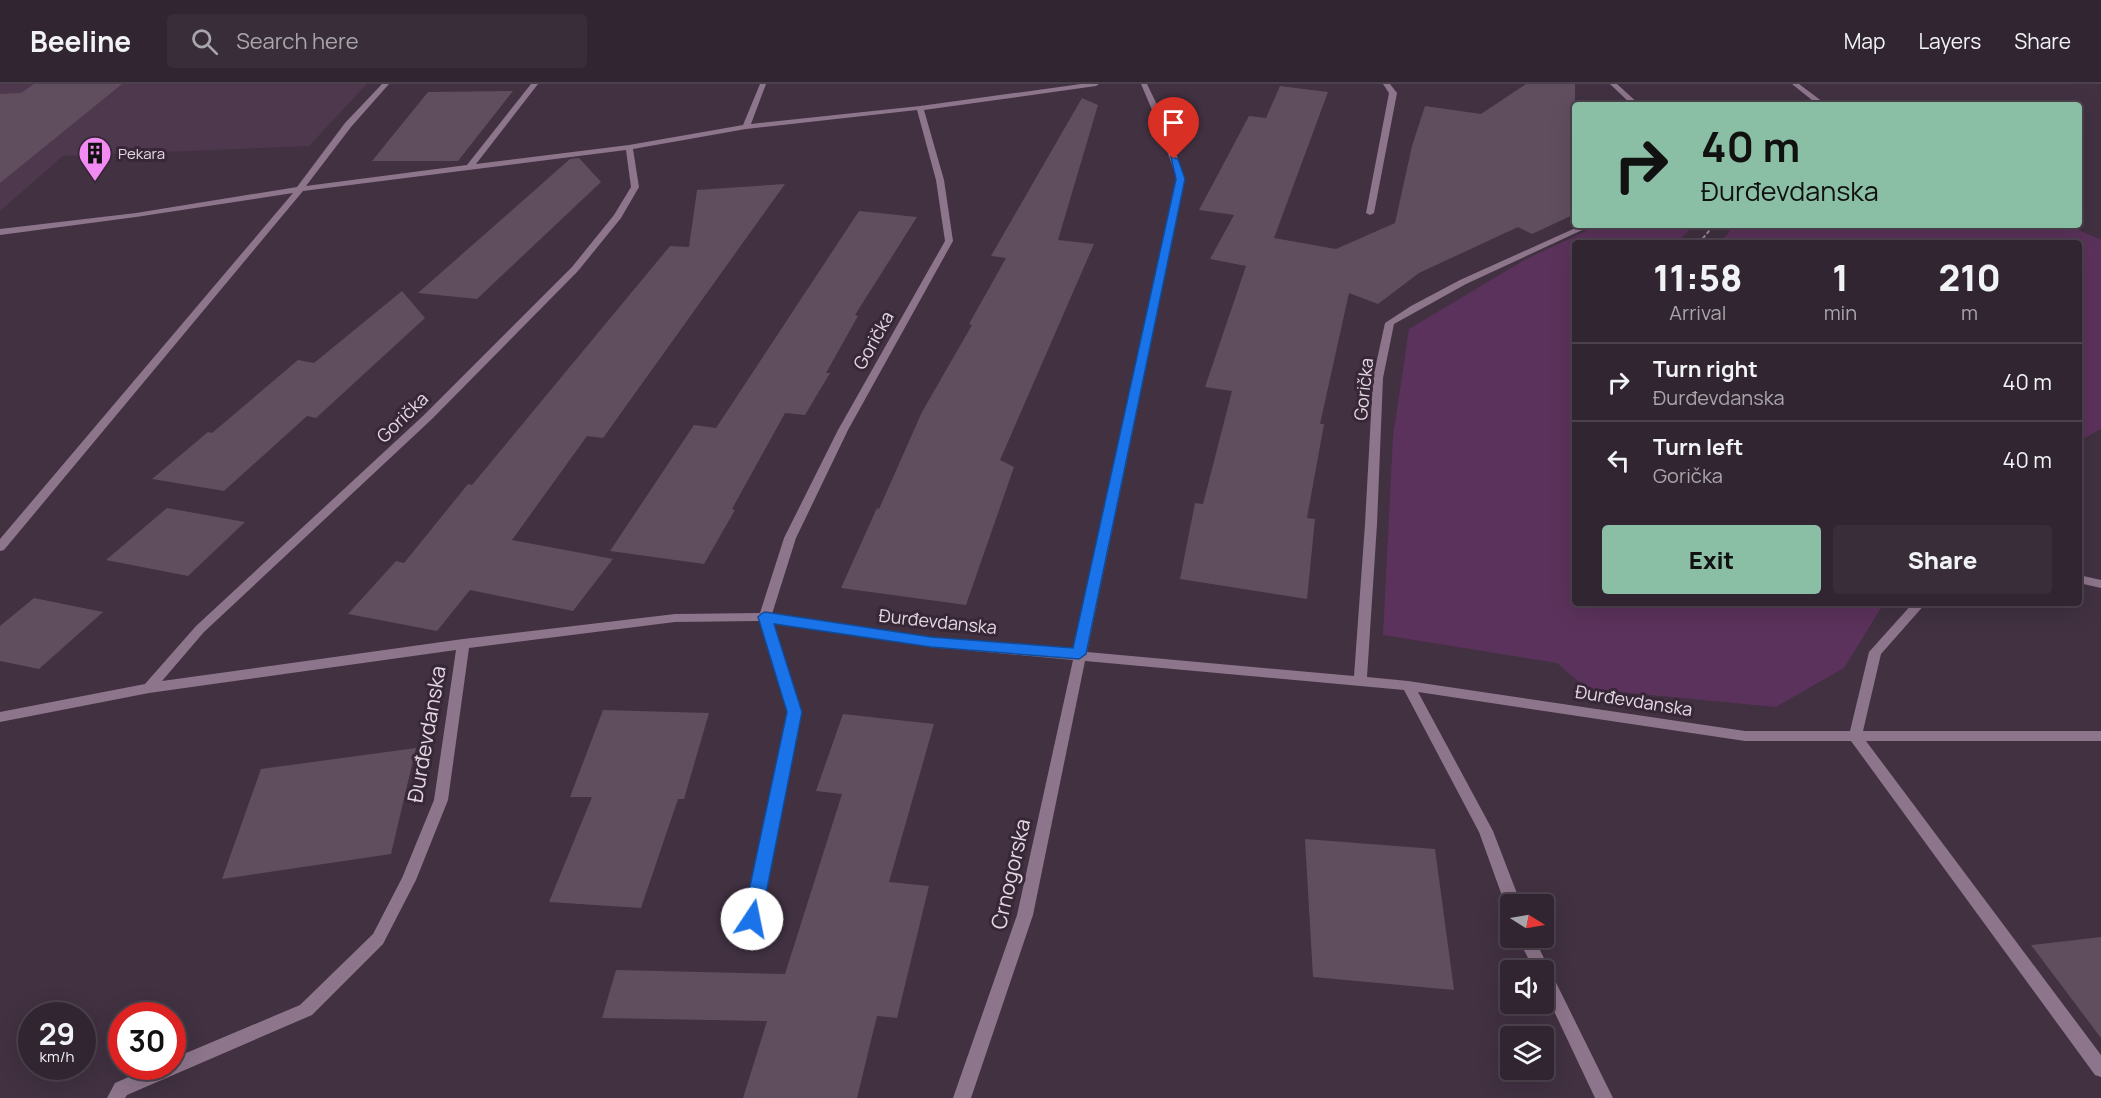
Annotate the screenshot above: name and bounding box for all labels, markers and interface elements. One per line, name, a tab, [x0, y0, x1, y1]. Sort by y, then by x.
search box	[167, 14, 587, 68]
text: Beeline	[30, 22, 131, 60]
icon: search	[188, 25, 221, 58]
text: Search here	[236, 26, 359, 56]
text: Map	[1844, 27, 1885, 55]
text: Layers	[1918, 27, 1981, 55]
text: Share	[2014, 27, 2071, 55]
pin	[1148, 97, 1199, 159]
icon: arrive	[1157, 106, 1190, 139]
text: 40 m	[1701, 117, 1800, 175]
icon: right	[1602, 126, 1680, 204]
building icon: Pekara	[77, 135, 113, 182]
place label: Pekara	[118, 143, 165, 164]
text: Đurđevdanska	[1701, 172, 1879, 209]
text: 11:58	[1653, 253, 1742, 302]
text: 1	[1832, 253, 1849, 302]
text: 210	[1938, 253, 2001, 302]
text: Arrival	[1669, 299, 1726, 326]
text: min	[1824, 299, 1857, 326]
text: m	[1961, 299, 1978, 326]
street label: Gorička	[847, 307, 899, 373]
text: Turn right	[1653, 354, 1758, 384]
street label: Gorička	[1348, 356, 1378, 422]
icon: right	[1602, 366, 1635, 399]
text: 40 m	[2003, 367, 2052, 397]
text: Đurđevdanska	[1653, 384, 1785, 411]
street label: Gorička	[371, 387, 433, 447]
text: Turn left	[1653, 432, 1743, 462]
icon: left	[1602, 444, 1635, 477]
text: 40 m	[2003, 445, 2052, 475]
text: Gorička	[1653, 462, 1723, 489]
button: Exit	[1602, 525, 1821, 594]
button: Share	[1833, 525, 2052, 594]
street label: Đurđevdanska	[878, 603, 998, 639]
street label: Đurđevdanska	[400, 663, 452, 805]
street label: Đurđevdanska	[1574, 679, 1694, 721]
street label: Crnogorska	[984, 816, 1036, 932]
position arrow	[720, 887, 784, 951]
north arrow	[1500, 894, 1554, 948]
map controls	[1500, 894, 1554, 1080]
button: sound	[1500, 960, 1554, 1014]
speed limit sign: 30	[108, 1002, 186, 1080]
text: 29	[39, 1013, 75, 1054]
button: layers	[1500, 1026, 1554, 1080]
text: km/h	[40, 1046, 74, 1067]

